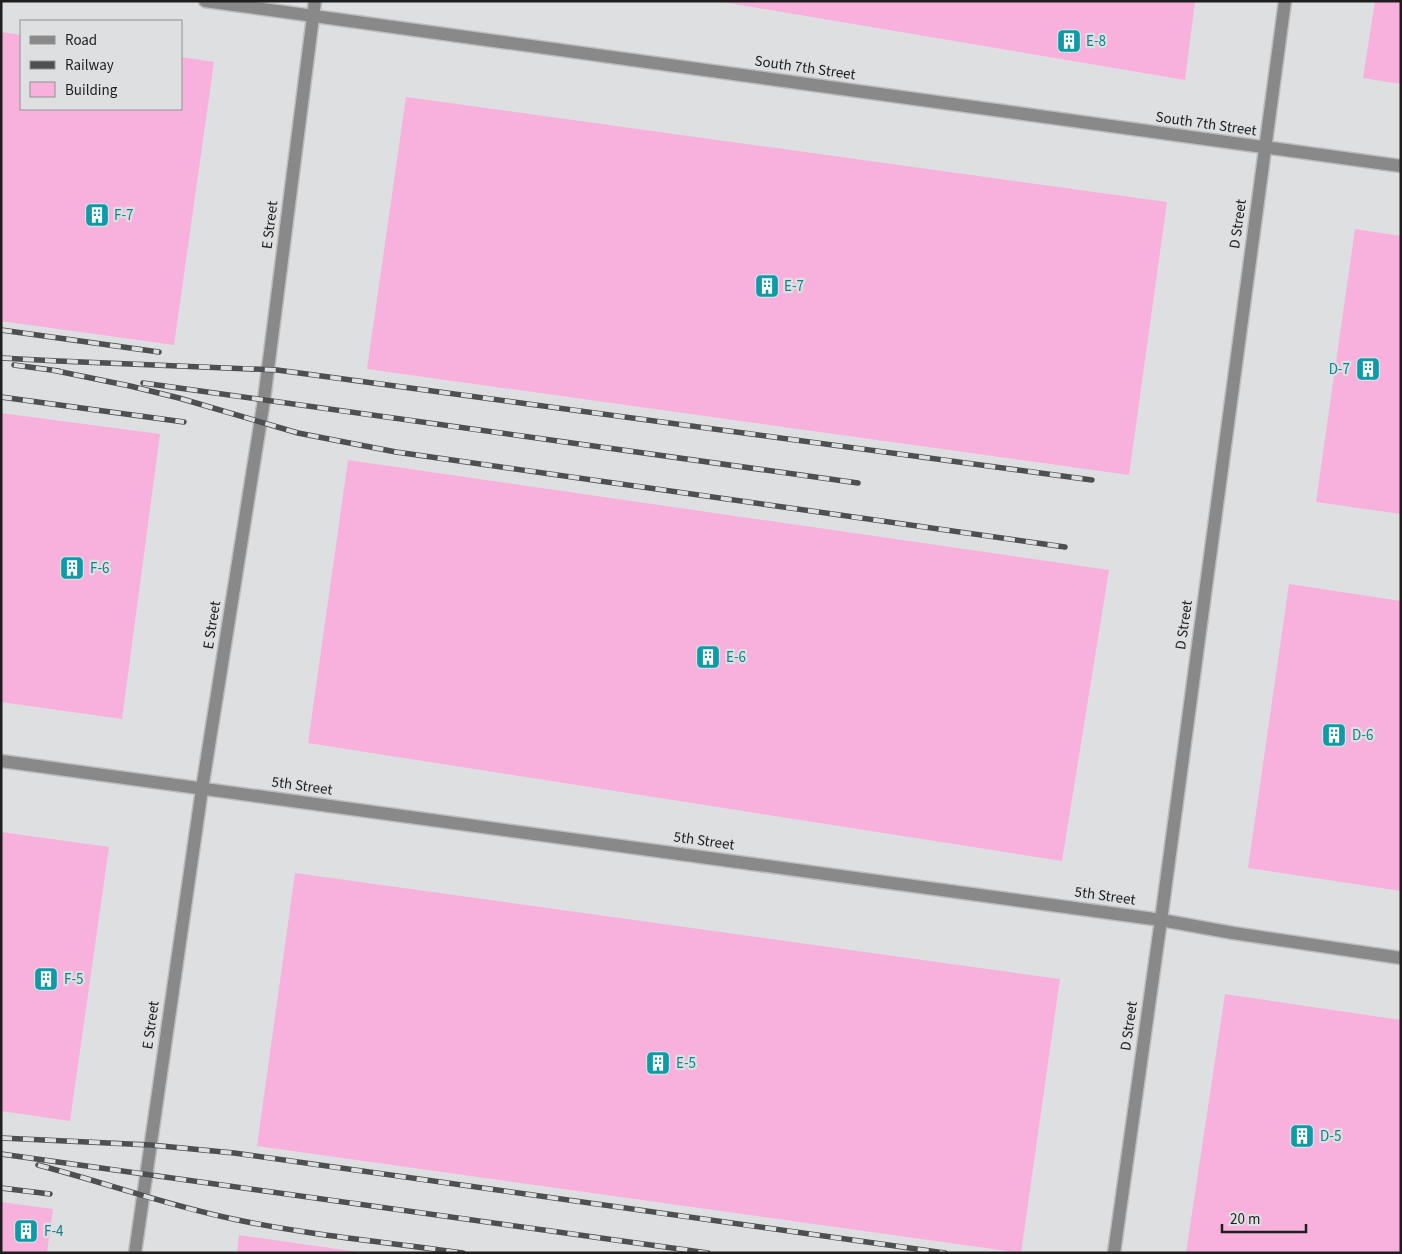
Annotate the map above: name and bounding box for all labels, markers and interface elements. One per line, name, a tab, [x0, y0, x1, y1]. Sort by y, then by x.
legend	[20, 20, 182, 110]
building icon: E-8	[1056, 28, 1082, 54]
text: Road	[65, 30, 97, 51]
place label: E-8	[1086, 31, 1106, 52]
street label: South 7th Street	[753, 51, 857, 85]
text: Railway	[65, 55, 114, 76]
text: Building	[65, 80, 118, 101]
street label: South 7th Street	[1154, 107, 1258, 141]
street label: D Street	[1224, 198, 1252, 250]
street label: E Street	[257, 200, 283, 250]
building icon: F-7	[84, 202, 110, 228]
place label: F-7	[114, 205, 134, 226]
building icon: E-7	[754, 273, 780, 299]
place label: E-7	[784, 276, 804, 297]
building icon: D-7	[1355, 356, 1381, 382]
place label: D-7	[1329, 359, 1350, 380]
building icon: F-6	[59, 555, 85, 581]
place label: F-6	[90, 558, 110, 579]
street label: E Street	[198, 599, 226, 651]
street label: D Street	[1170, 599, 1198, 651]
building icon: E-6	[695, 644, 721, 670]
place label: E-6	[726, 647, 746, 668]
building icon: D-6	[1321, 722, 1347, 748]
place label: D-6	[1352, 725, 1373, 746]
street label: 5th Street	[270, 771, 334, 801]
street label: 5th Street	[672, 826, 736, 856]
street label: 5th Street	[1073, 881, 1137, 911]
building icon: F-5	[33, 966, 59, 992]
place label: F-5	[64, 969, 84, 990]
street label: E Street	[137, 1000, 165, 1050]
street label: D Street	[1115, 1000, 1143, 1052]
building icon: E-5	[645, 1050, 671, 1076]
place label: E-5	[676, 1053, 696, 1074]
building icon: D-5	[1289, 1123, 1315, 1149]
place label: D-5	[1320, 1126, 1341, 1147]
scale bar	[1222, 1202, 1306, 1234]
text: 20 m	[1230, 1209, 1260, 1230]
building icon: F-4	[13, 1218, 39, 1244]
place label: F-4	[44, 1221, 64, 1242]

